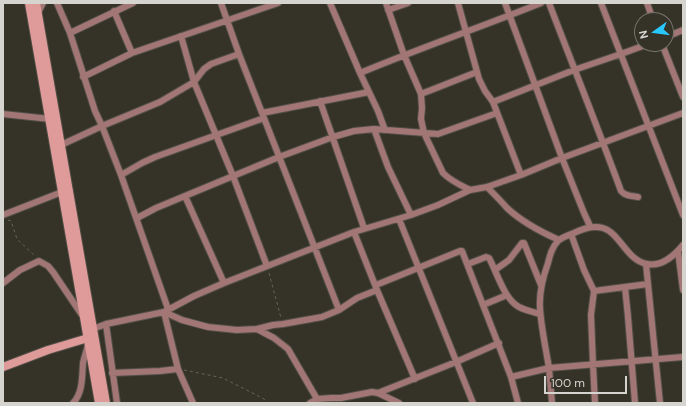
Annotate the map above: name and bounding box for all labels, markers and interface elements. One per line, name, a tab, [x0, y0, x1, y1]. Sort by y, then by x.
north arrow	[634, 12, 674, 52]
text: N	[636, 29, 651, 40]
scale bar	[546, 368, 629, 394]
text: 100 m	[551, 375, 585, 391]

